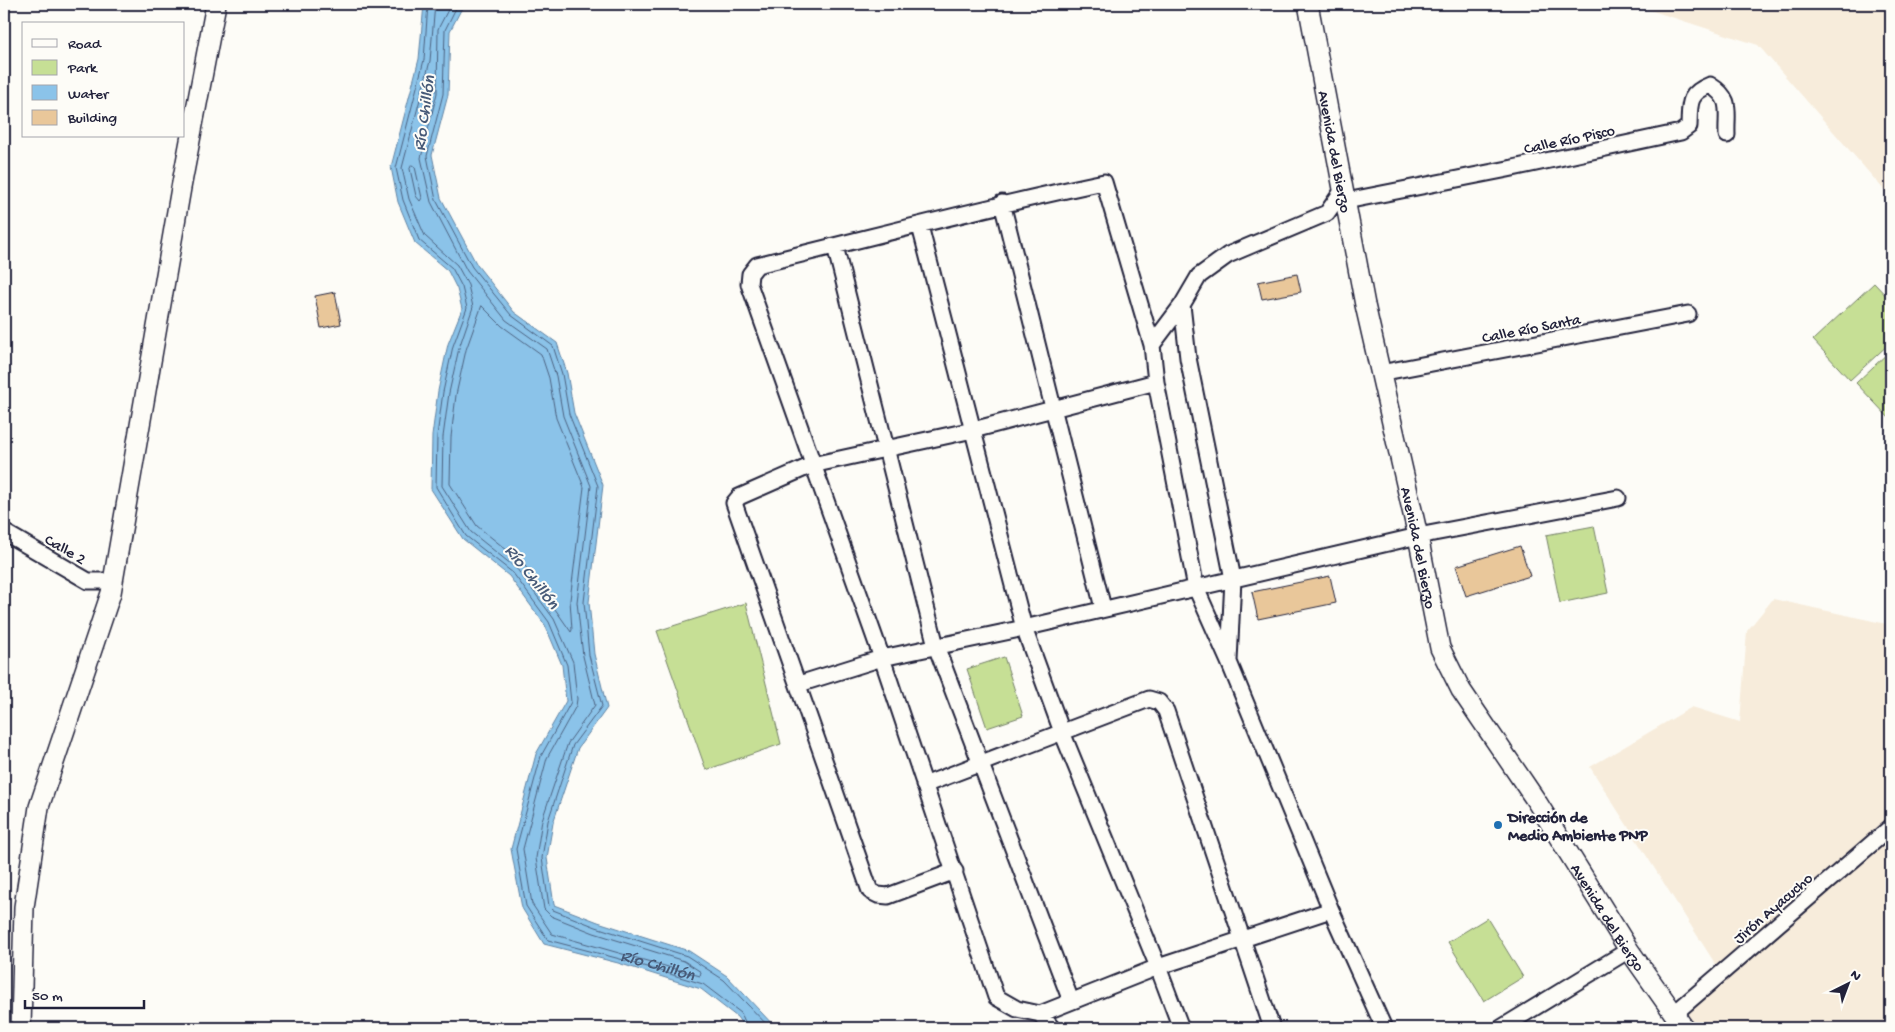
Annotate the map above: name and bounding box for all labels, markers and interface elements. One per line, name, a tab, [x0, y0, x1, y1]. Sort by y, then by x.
legend	[22, 22, 185, 138]
text: Road	[68, 36, 102, 54]
text: Park	[67, 60, 98, 78]
water label: Río Chillón	[410, 74, 441, 152]
text: Water	[68, 86, 110, 104]
street label: Avenida del Bierzo	[1312, 89, 1353, 215]
text: Building	[67, 110, 117, 128]
street label: Calle Río Pisco	[1522, 123, 1617, 160]
street label: Calle Río Santa	[1481, 311, 1584, 349]
street label: Avenida del Bierzo	[1394, 486, 1438, 611]
street label: Calle 2	[40, 532, 88, 570]
water label: Río Chillón	[499, 541, 563, 614]
place label: Dirección de Medio Ambiente PNP	[1506, 810, 1649, 847]
marker: Dirección de Medio Ambiente PNP	[1492, 819, 1504, 831]
street label: Avenida del Bierzo	[1565, 861, 1647, 976]
street label: Jirón Ayacucho	[1731, 870, 1818, 949]
water label: Río Chillón	[618, 946, 697, 987]
north arrow	[1822, 960, 1872, 1010]
text: N	[1846, 967, 1864, 986]
scale bar	[25, 977, 144, 1009]
text: 50 m	[32, 988, 63, 1006]

